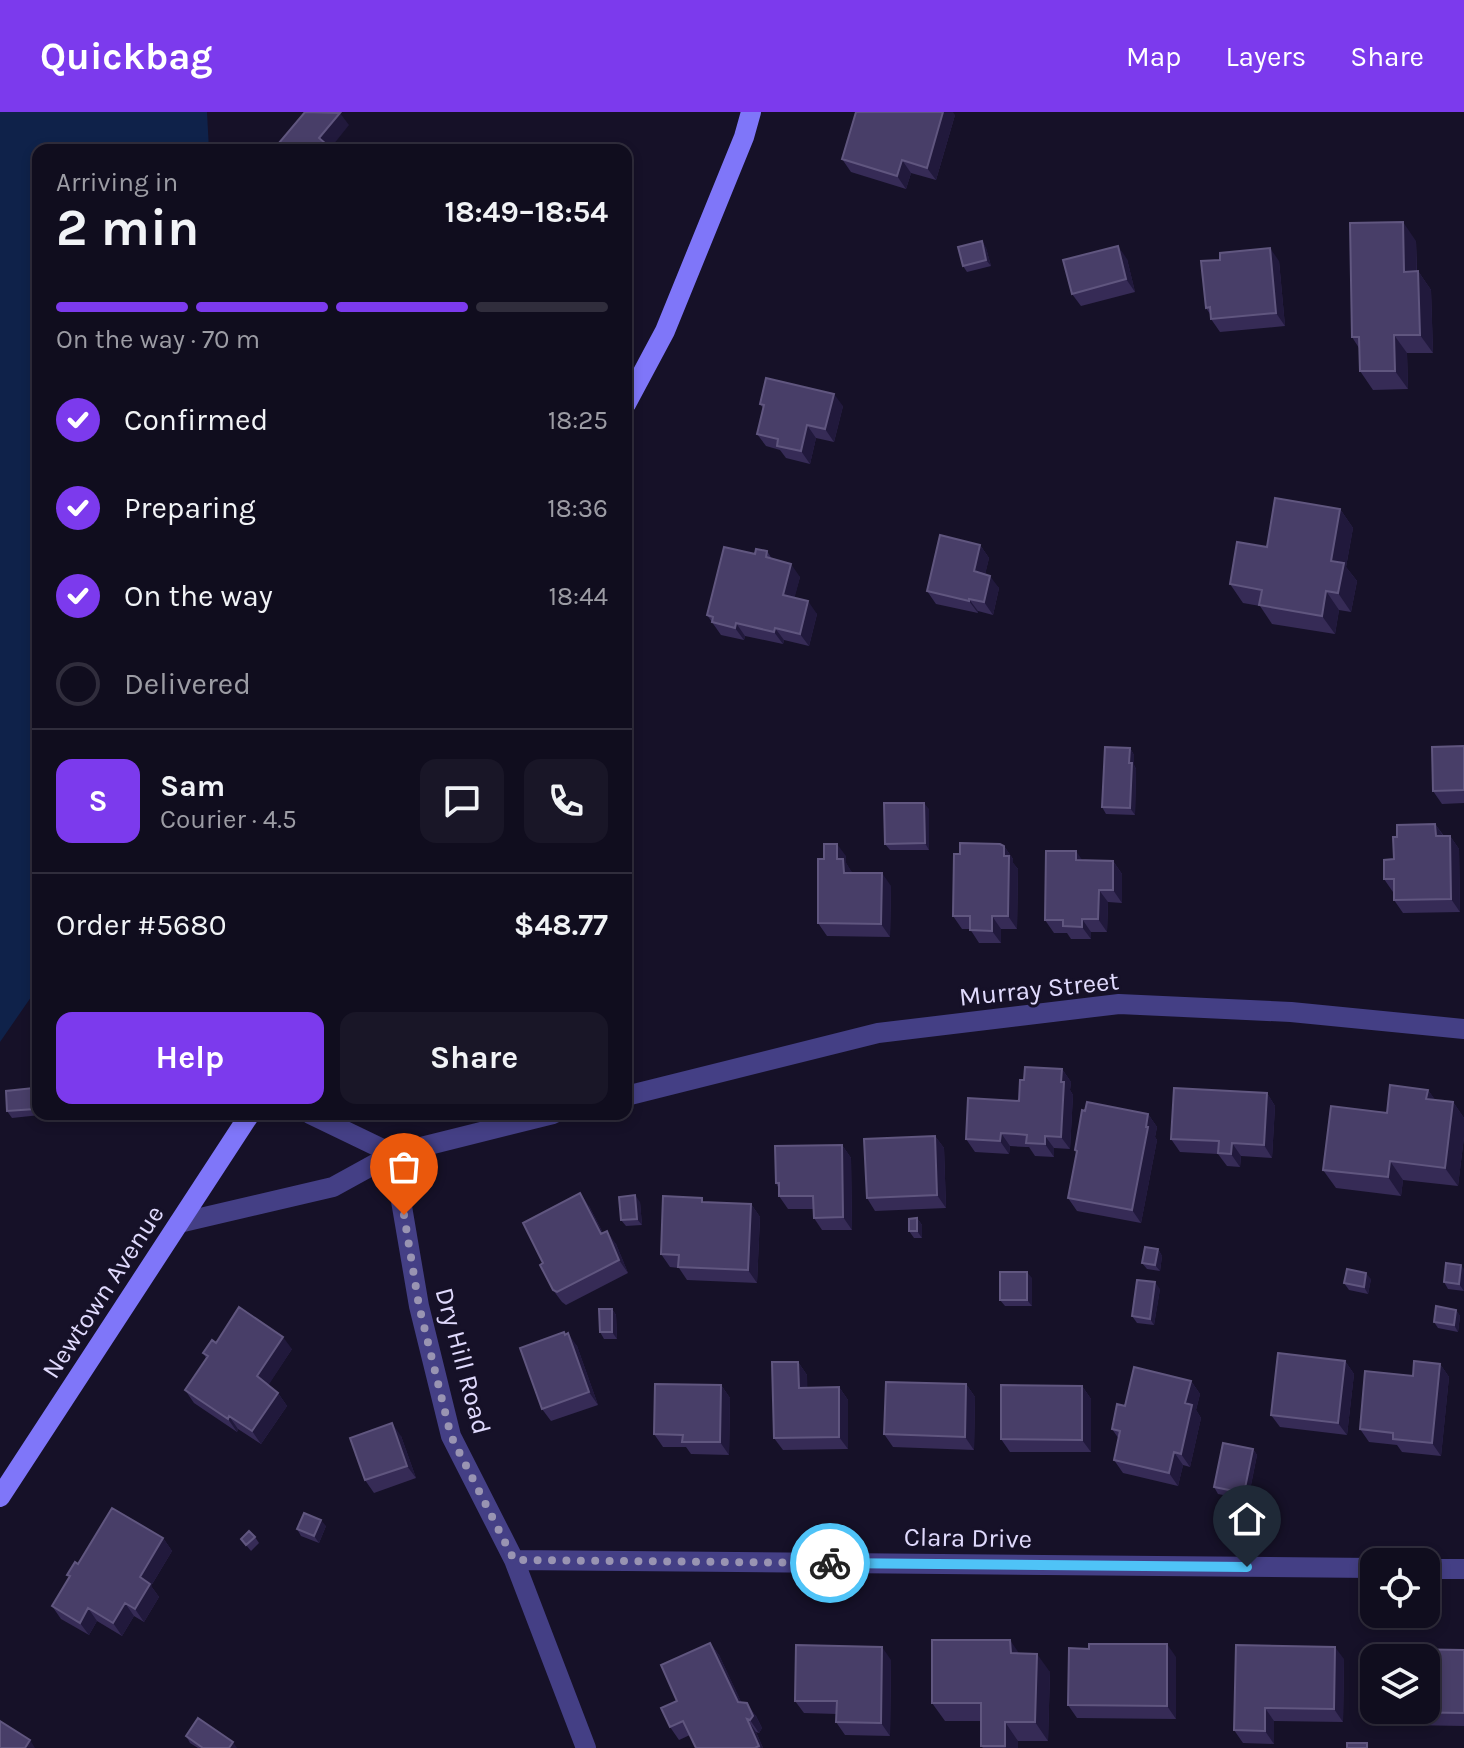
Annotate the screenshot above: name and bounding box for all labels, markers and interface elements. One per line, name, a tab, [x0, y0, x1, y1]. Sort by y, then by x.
text: Quickbag	[40, 34, 213, 79]
text: Map	[1126, 40, 1181, 73]
text: Layers	[1225, 40, 1306, 73]
text: Share	[1350, 40, 1424, 73]
text: Arriving in	[56, 167, 178, 198]
text: 18:49–18:54	[444, 194, 608, 230]
text: 2 min	[56, 197, 199, 258]
text: On the way · 70 m	[56, 324, 260, 355]
icon: check	[56, 398, 100, 442]
text: Confirmed	[124, 402, 268, 438]
text: 18:25	[548, 405, 608, 436]
icon: check	[56, 486, 100, 530]
text: Preparing	[124, 490, 256, 526]
text: 18:36	[547, 493, 608, 524]
icon: check	[56, 574, 100, 618]
text: On the way	[124, 578, 273, 614]
text: 18:44	[548, 581, 608, 612]
text: Delivered	[124, 666, 251, 702]
button: chat	[420, 759, 504, 843]
button: phone	[524, 759, 608, 843]
text: Sam	[160, 768, 225, 804]
text: S	[88, 783, 108, 819]
text: Courier · 4.5	[160, 804, 297, 835]
text: Order #5680	[56, 907, 226, 943]
text: $48.77	[514, 907, 608, 943]
street label: Murray Street	[958, 965, 1121, 1013]
button: Help	[56, 1012, 324, 1104]
button: Share	[340, 1012, 608, 1104]
pin	[370, 1133, 438, 1215]
icon: bag	[382, 1145, 426, 1189]
street label: Newtown Avenue	[35, 1200, 171, 1384]
street label: Dry Hill Road	[429, 1284, 497, 1438]
pin	[1213, 1485, 1281, 1567]
icon: home	[1225, 1497, 1269, 1541]
street label: Clara Drive	[904, 1521, 1032, 1555]
courier	[790, 1523, 870, 1603]
icon: bike	[808, 1541, 852, 1585]
map controls	[1360, 1548, 1440, 1724]
button: locate	[1360, 1548, 1440, 1628]
button: layers	[1360, 1644, 1440, 1724]

